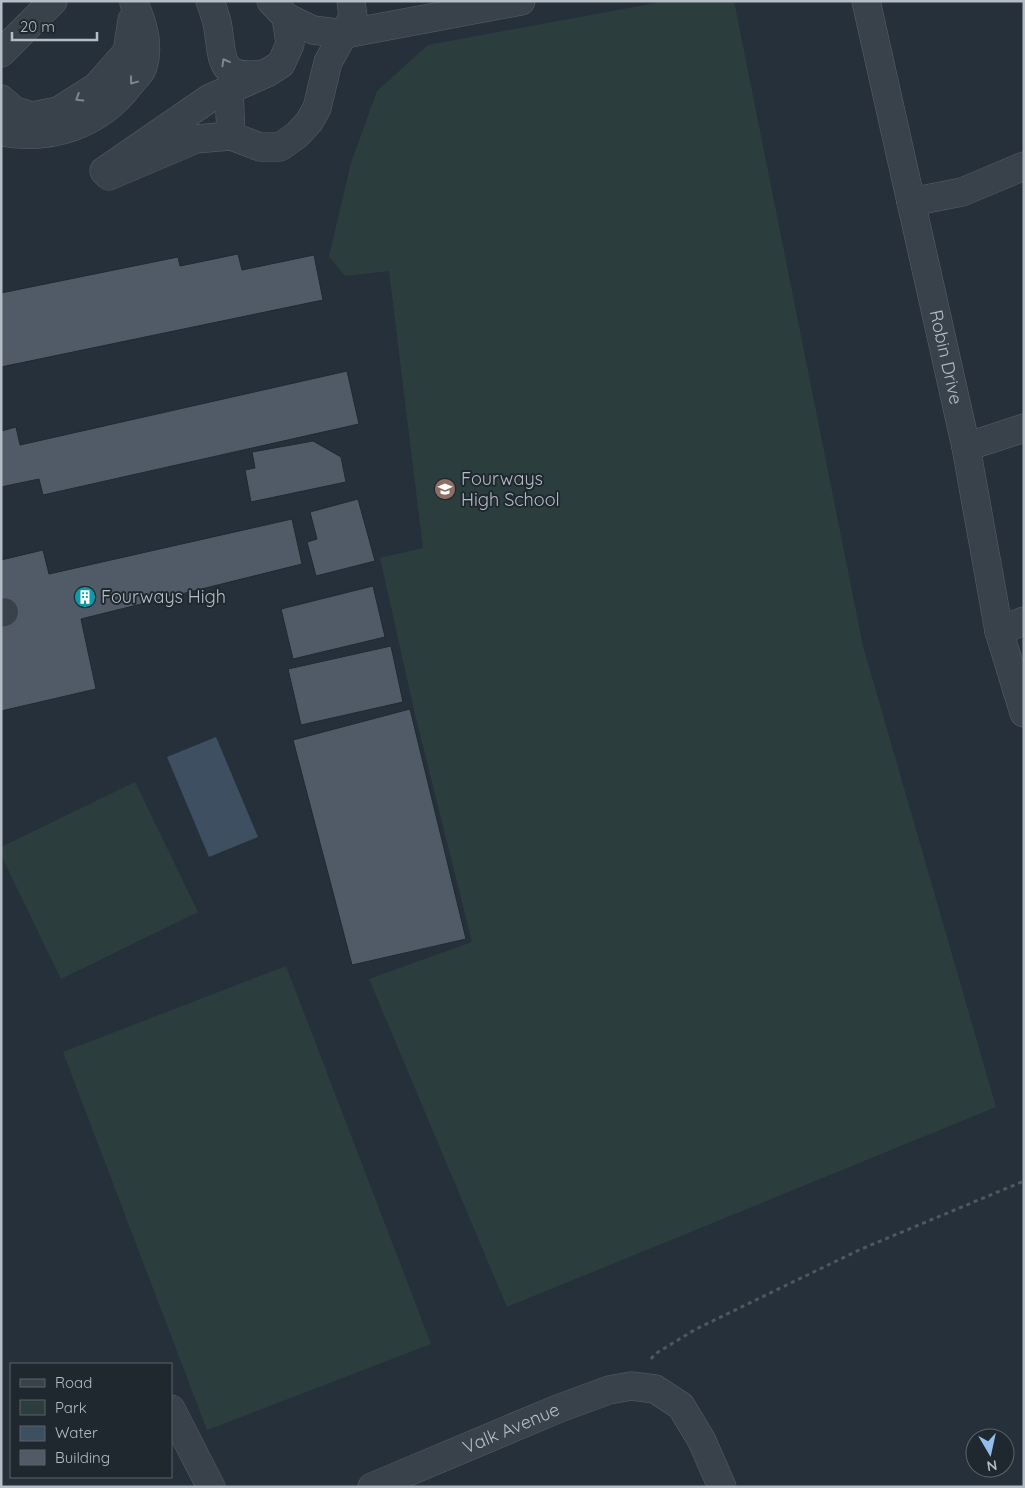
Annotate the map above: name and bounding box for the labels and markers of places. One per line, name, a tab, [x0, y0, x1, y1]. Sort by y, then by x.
place label: Fourways High School	[461, 467, 560, 511]
school or university icon: Fourways High School	[433, 477, 457, 501]
building icon: Fourways High	[73, 585, 97, 609]
place label: Fourways High	[101, 585, 226, 608]

